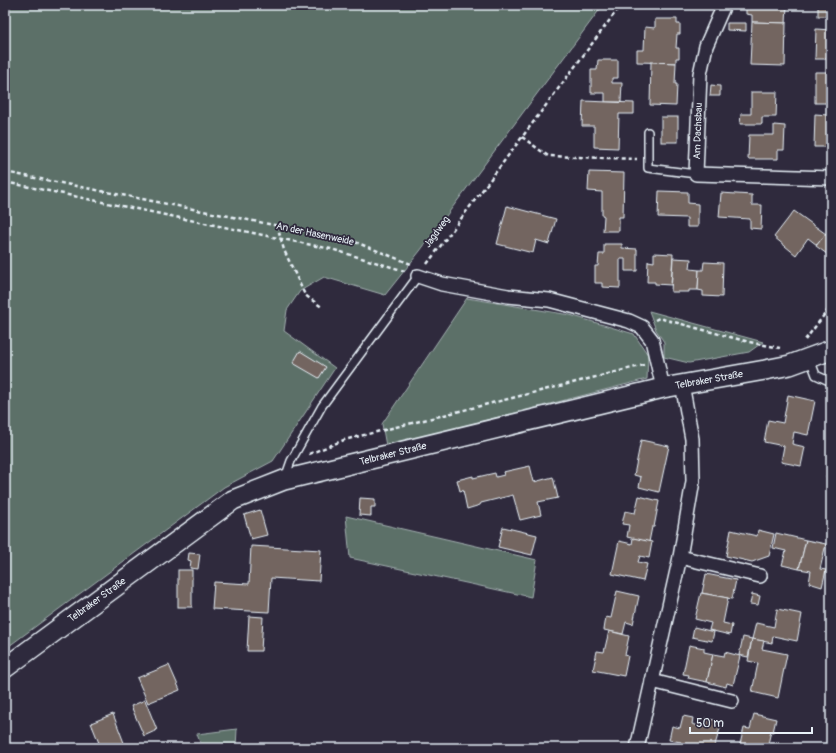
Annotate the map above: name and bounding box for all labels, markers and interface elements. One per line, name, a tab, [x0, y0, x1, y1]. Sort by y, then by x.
street label: Am Dachsbau	[691, 102, 705, 160]
street label: Jagdweg	[422, 214, 452, 250]
street label: An der Hasenweide	[275, 220, 355, 248]
street label: Telbraker Straße	[674, 368, 744, 392]
street label: Telbraker Straße	[358, 440, 428, 468]
street label: Telbraker Straße	[66, 575, 128, 625]
scale bar	[690, 709, 812, 735]
text: 50 m	[696, 716, 724, 731]

